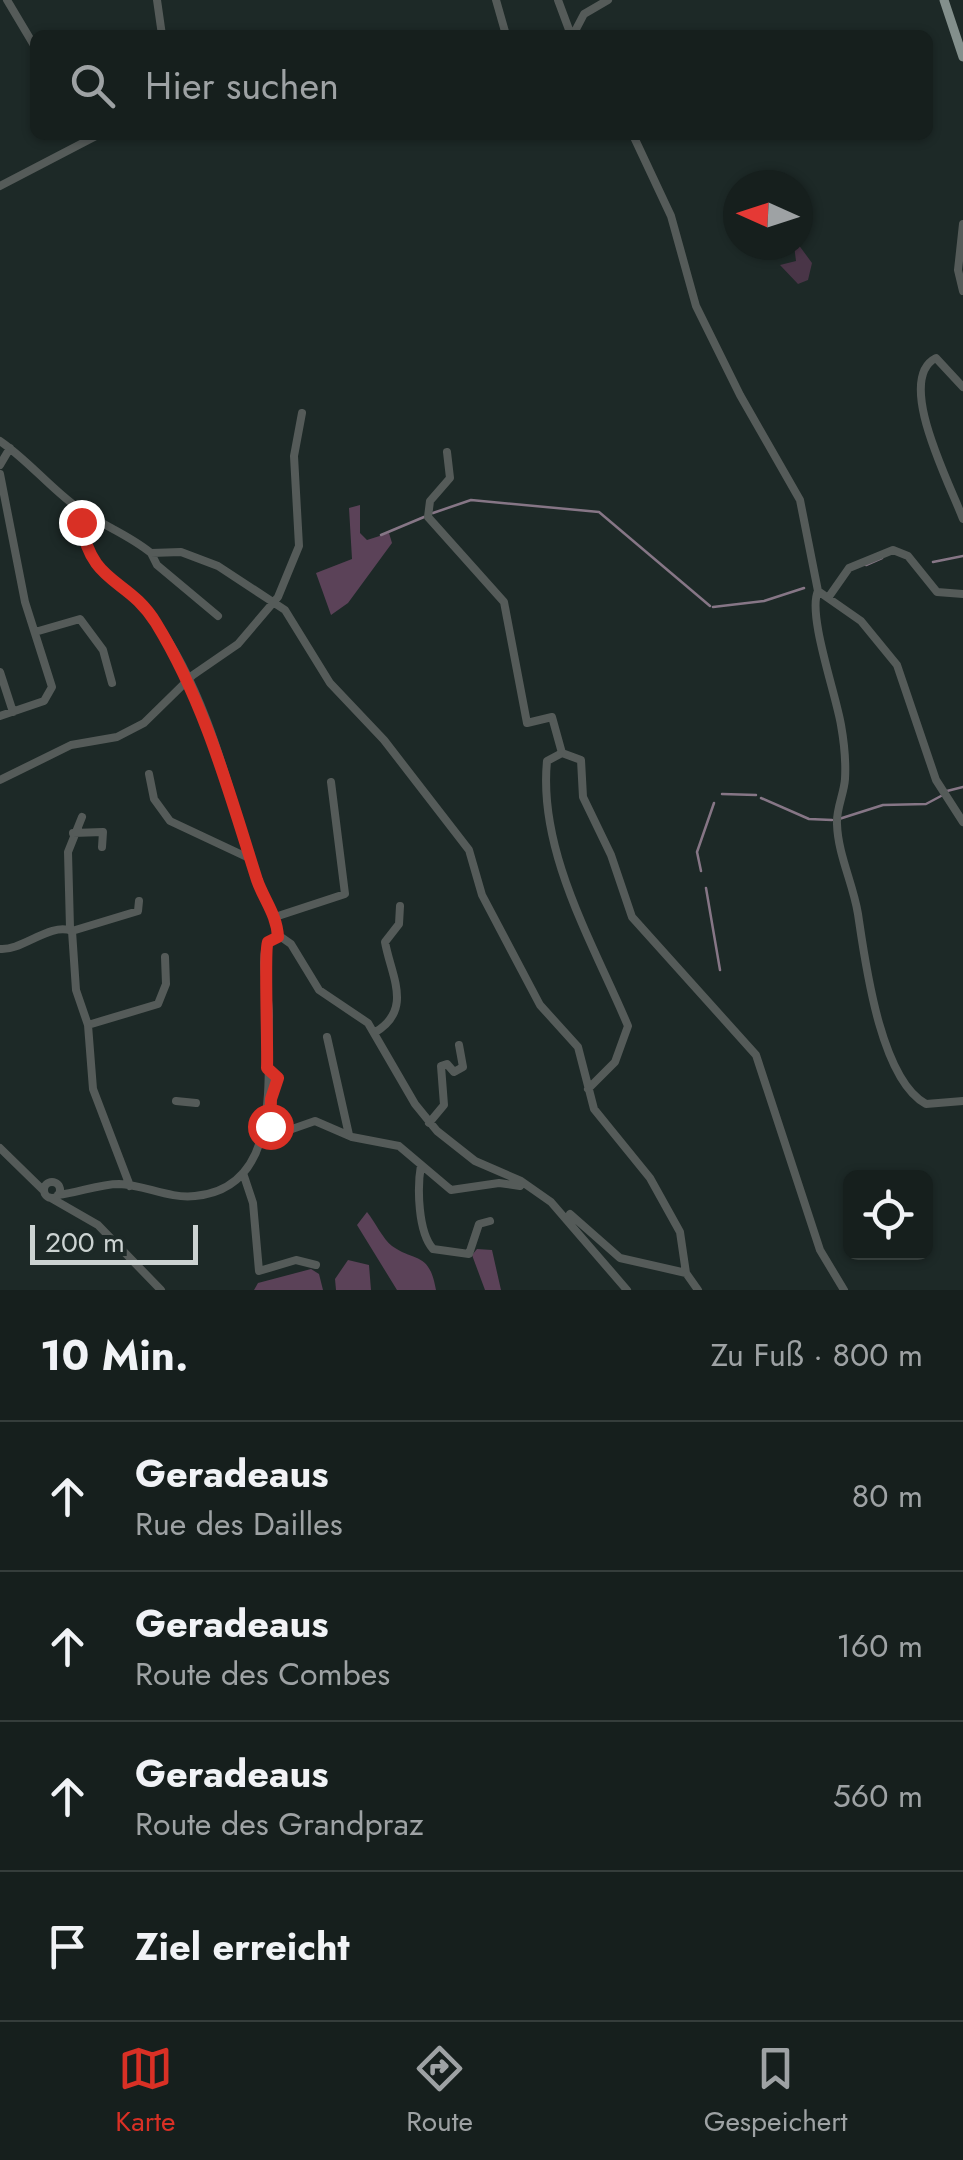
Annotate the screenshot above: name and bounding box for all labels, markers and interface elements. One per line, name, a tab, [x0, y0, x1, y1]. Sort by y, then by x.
search box	[30, 30, 933, 140]
icon: search	[65, 58, 120, 113]
text: Hier suchen	[145, 58, 339, 113]
north arrow	[723, 170, 813, 260]
route end	[59, 500, 105, 546]
route start	[248, 1104, 294, 1150]
map controls	[843, 1170, 933, 1260]
button: locate	[843, 1170, 933, 1260]
scale bar	[30, 1220, 198, 1264]
text: 200 m	[45, 1222, 125, 1263]
text: 10 Min.	[40, 1325, 188, 1386]
text: Zu Fuß · 800 m	[711, 1332, 923, 1378]
text: Geradeaus	[135, 1446, 329, 1501]
icon: ahead	[40, 1469, 95, 1524]
text: 80 m	[852, 1473, 923, 1519]
text: Rue des Dailles	[135, 1501, 343, 1547]
text: Geradeaus	[135, 1596, 329, 1651]
icon: ahead	[40, 1619, 95, 1674]
text: 160 m	[836, 1623, 923, 1669]
text: Route des Combes	[135, 1651, 390, 1697]
text: Geradeaus	[135, 1746, 329, 1801]
icon: ahead	[40, 1769, 95, 1824]
text: 560 m	[833, 1773, 923, 1819]
text: Route des Grandpraz	[135, 1801, 424, 1847]
icon: arrive	[40, 1919, 95, 1974]
text: Ziel erreicht	[135, 1919, 350, 1974]
tab: Karte	[115, 2041, 175, 2142]
tab: Route	[406, 2041, 473, 2142]
tab: Gespeichert	[704, 2041, 848, 2142]

